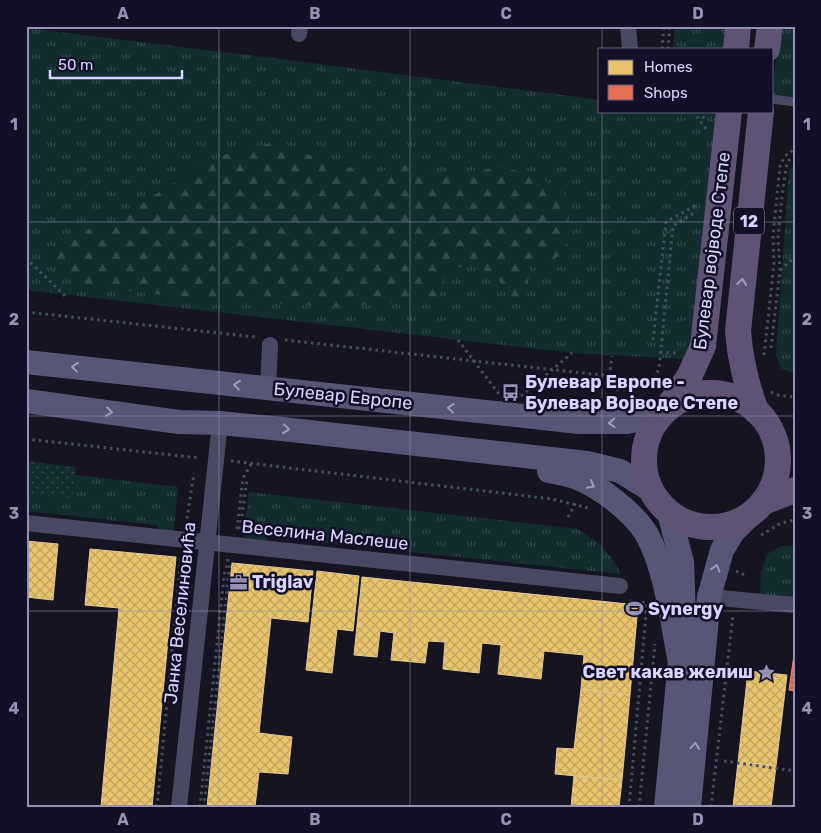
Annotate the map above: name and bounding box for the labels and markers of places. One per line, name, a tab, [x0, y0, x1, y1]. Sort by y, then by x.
place label: Булевар Европе - Булевар Војводе Степе	[525, 371, 738, 414]
bus stop icon: Булевар Европе - Булевар Војводе Степе	[501, 382, 521, 402]
place label: Triglav	[252, 571, 314, 593]
office icon: Triglav	[228, 572, 248, 592]
place label: Synergy	[648, 598, 723, 620]
sports icon: Synergy	[624, 599, 644, 619]
place label: Свет какав желиш	[583, 661, 753, 683]
place icon: Свет какав желиш	[757, 662, 777, 682]

